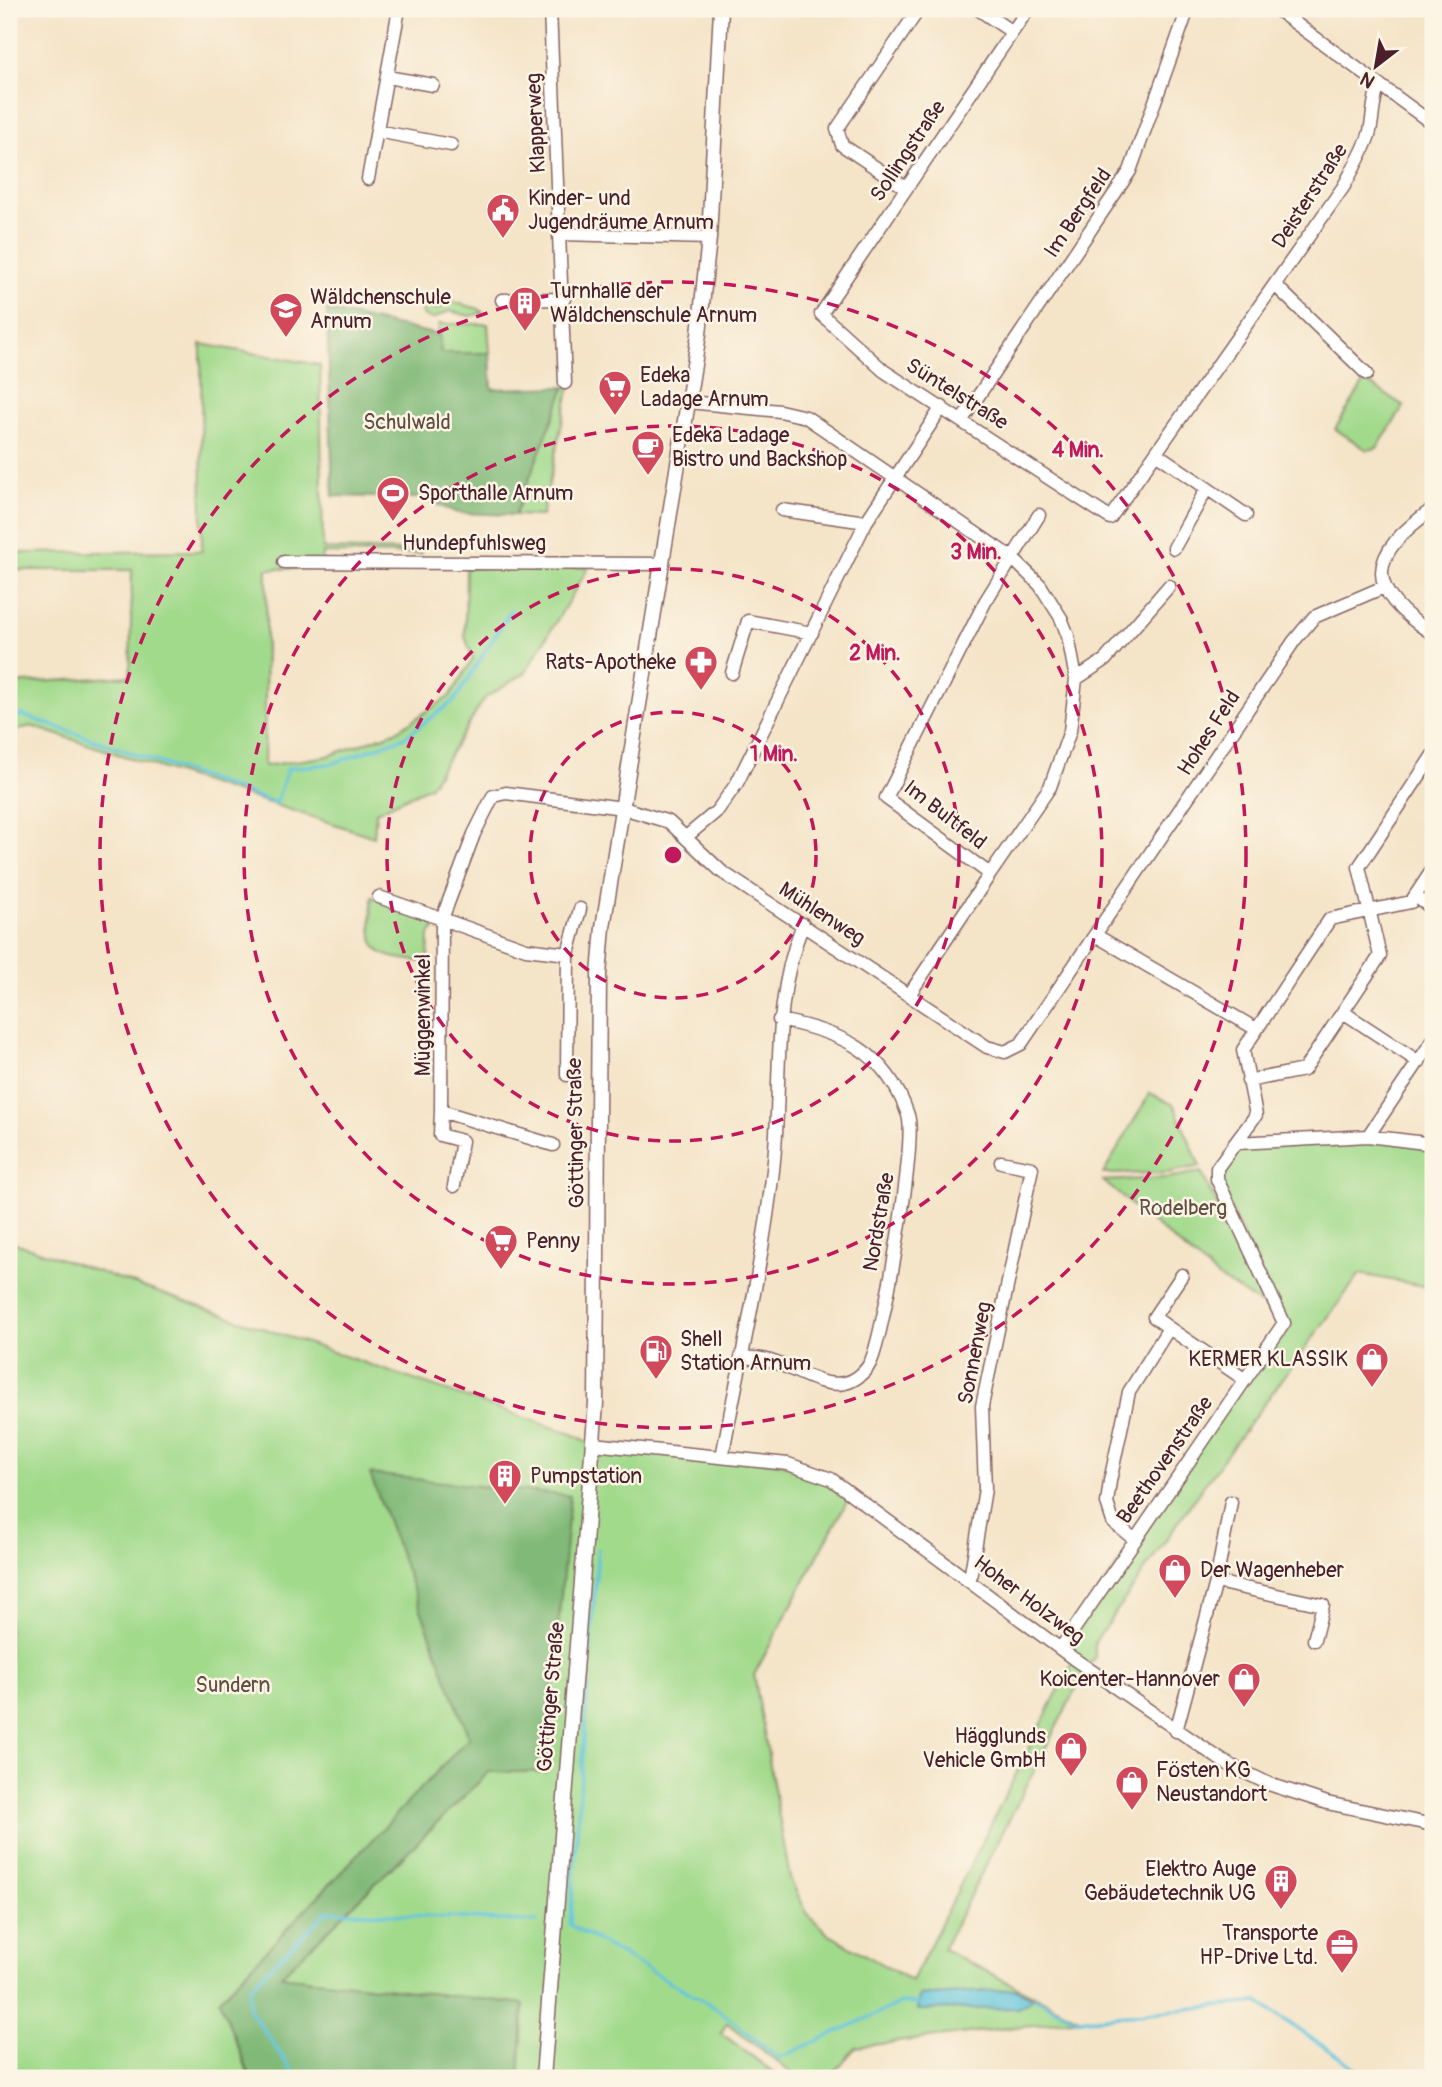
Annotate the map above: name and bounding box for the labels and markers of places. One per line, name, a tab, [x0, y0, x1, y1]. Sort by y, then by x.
place label: Kinder- und Jugendräume Arnum	[528, 185, 714, 236]
public building icon: Kinder- und Jugendräume Arnum	[484, 191, 522, 240]
place label: Turnhalle der Wäldchenschule Arnum	[550, 278, 757, 329]
place label: Wäldchenschule Arnum	[310, 284, 452, 335]
building icon: Turnhalle der Wäldchenschule Arnum	[506, 284, 544, 333]
school or university icon: Wäldchenschule Arnum	[267, 290, 305, 339]
place label: Edeka Ladage Arnum	[640, 362, 769, 413]
supermarket icon: Edeka Ladage Arnum	[596, 368, 634, 417]
place label: Edeka Ladage Bistro und Backshop	[672, 422, 847, 473]
cafe icon: Edeka Ladage Bistro und Backshop	[629, 428, 667, 477]
sports icon: Sporthalle Arnum	[374, 474, 412, 523]
place label: Sporthalle Arnum	[418, 480, 574, 507]
pharmacy icon: Rats-Apotheke	[682, 643, 720, 692]
place label: Rats-Apotheke	[545, 649, 677, 676]
centre of rings	[661, 843, 685, 867]
supermarket icon: Penny	[482, 1222, 520, 1271]
place label: Penny	[526, 1228, 580, 1255]
place label: Shell Station Arnum	[680, 1326, 811, 1377]
fuel station icon: Shell Station Arnum	[637, 1332, 675, 1381]
shop icon: KERMER KLASSIK	[1353, 1340, 1391, 1389]
place label: KERMER KLASSIK	[1188, 1346, 1348, 1373]
building icon: Pumpstation	[486, 1457, 524, 1506]
place label: Pumpstation	[530, 1463, 642, 1490]
shop icon: Der Wagenheber	[1156, 1551, 1194, 1600]
place label: Der Wagenheber	[1200, 1557, 1345, 1584]
shop icon: Koicenter-Hannover	[1225, 1660, 1263, 1709]
place label: Koicenter-Hannover	[1040, 1666, 1220, 1693]
place label: Hägglunds Vehicle GmbH	[923, 1723, 1047, 1774]
shop icon: Hägglunds Vehicle GmbH	[1052, 1729, 1090, 1778]
place label: Fösten KG Neustandort	[1156, 1757, 1268, 1808]
shop icon: Fösten KG Neustandort	[1113, 1763, 1151, 1812]
place label: Elektro Auge Gebäudetechnik UG	[1084, 1856, 1257, 1907]
building icon: Elektro Auge Gebäudetechnik UG	[1262, 1862, 1300, 1911]
place label: Transporte HP-Drive Ltd.	[1200, 1920, 1319, 1971]
office icon: Transporte HP-Drive Ltd.	[1323, 1926, 1361, 1975]

